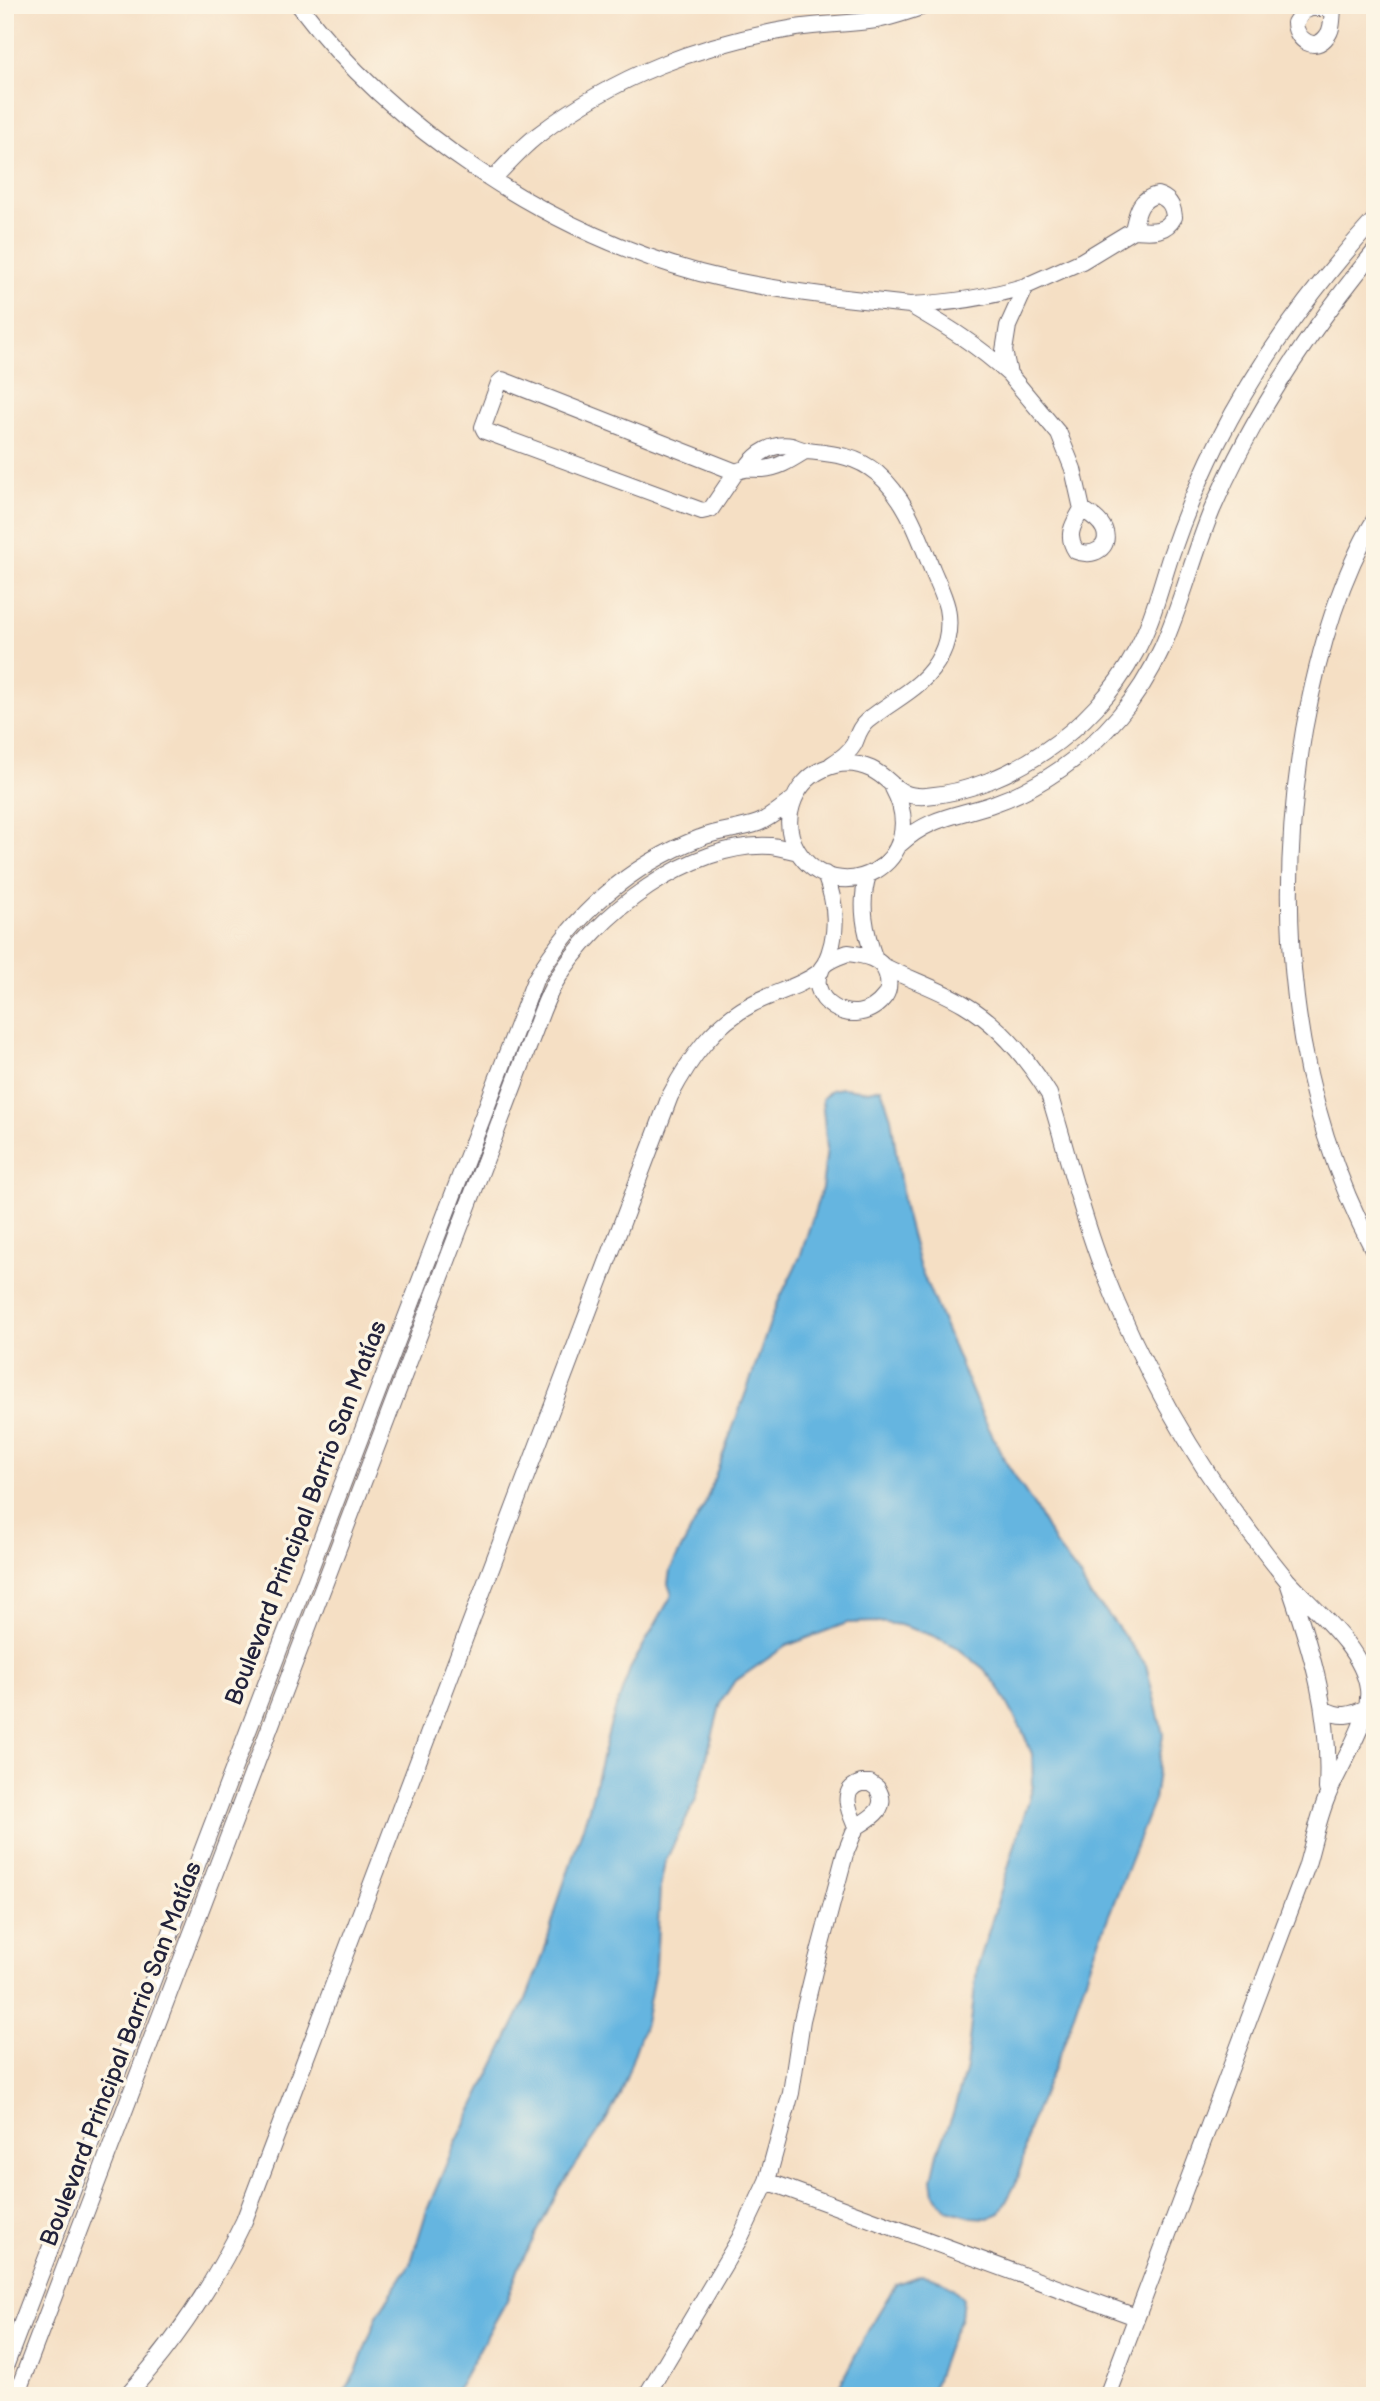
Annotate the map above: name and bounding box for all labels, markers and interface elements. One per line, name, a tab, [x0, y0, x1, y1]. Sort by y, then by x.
street label: Boulevard Principal Barrio San Matías	[219, 1316, 393, 1710]
street label: Boulevard Principal Barrio San Matías	[34, 1857, 208, 2251]

